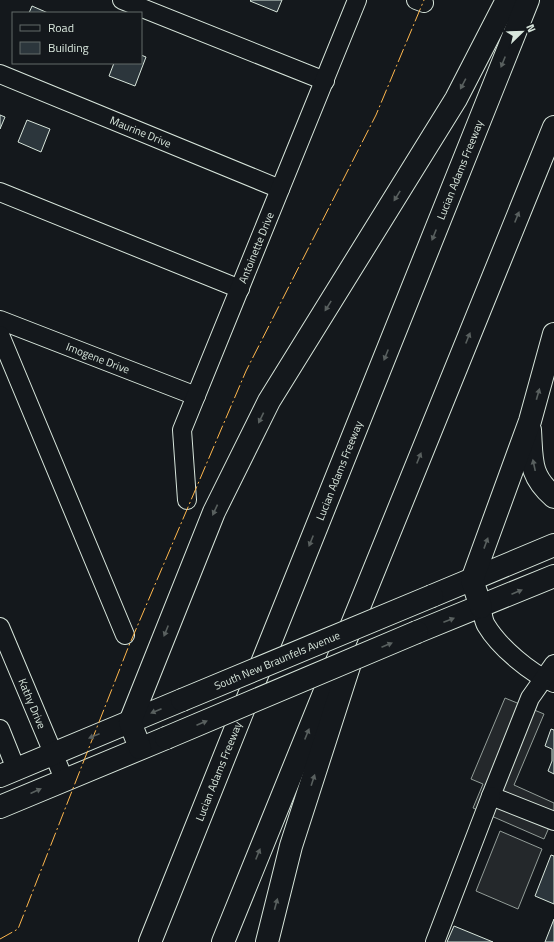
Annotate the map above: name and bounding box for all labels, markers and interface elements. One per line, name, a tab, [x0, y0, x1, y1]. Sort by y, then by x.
legend	[12, 12, 142, 64]
north arrow	[502, 12, 542, 52]
text: Road	[48, 18, 74, 37]
text: N	[522, 21, 540, 35]
text: Building	[48, 38, 89, 57]
one-way arrow	[500, 57, 506, 69]
one-way arrow	[460, 79, 467, 90]
street label: Maurine Drive	[108, 112, 174, 152]
street label: Lucian Adams Freeway	[433, 117, 487, 222]
one-way arrow	[393, 190, 400, 202]
street label: Antoinette Drive	[234, 209, 278, 286]
one-way arrow	[515, 211, 521, 223]
one-way arrow	[431, 229, 437, 240]
one-way arrow	[324, 301, 332, 311]
one-way arrow	[466, 331, 472, 343]
street label: Imogene Drive	[64, 338, 132, 378]
one-way arrow	[382, 350, 388, 362]
one-way arrow	[535, 388, 541, 400]
one-way arrow	[258, 412, 264, 423]
street label: Lucian Adams Freeway	[312, 418, 367, 523]
one-way arrow	[417, 452, 423, 464]
one-way arrow	[530, 459, 536, 472]
one-way arrow	[212, 505, 218, 516]
one-way arrow	[308, 536, 314, 548]
one-way arrow	[483, 537, 489, 549]
one-way arrow	[511, 589, 523, 595]
one-way arrow	[443, 616, 455, 622]
one-way arrow	[162, 625, 168, 637]
street label: South New Braunfels Avenue	[212, 627, 343, 694]
one-way arrow	[381, 642, 392, 648]
street label: Kathy Drive	[14, 676, 50, 732]
one-way arrow	[149, 708, 161, 714]
street label: Lucian Adams Freeway	[191, 718, 246, 823]
one-way arrow	[197, 719, 209, 725]
one-way arrow	[305, 727, 311, 739]
one-way arrow	[87, 734, 99, 740]
one-way arrow	[310, 773, 316, 785]
one-way arrow	[30, 788, 42, 794]
one-way arrow	[256, 847, 262, 859]
one-way arrow	[274, 898, 280, 910]

